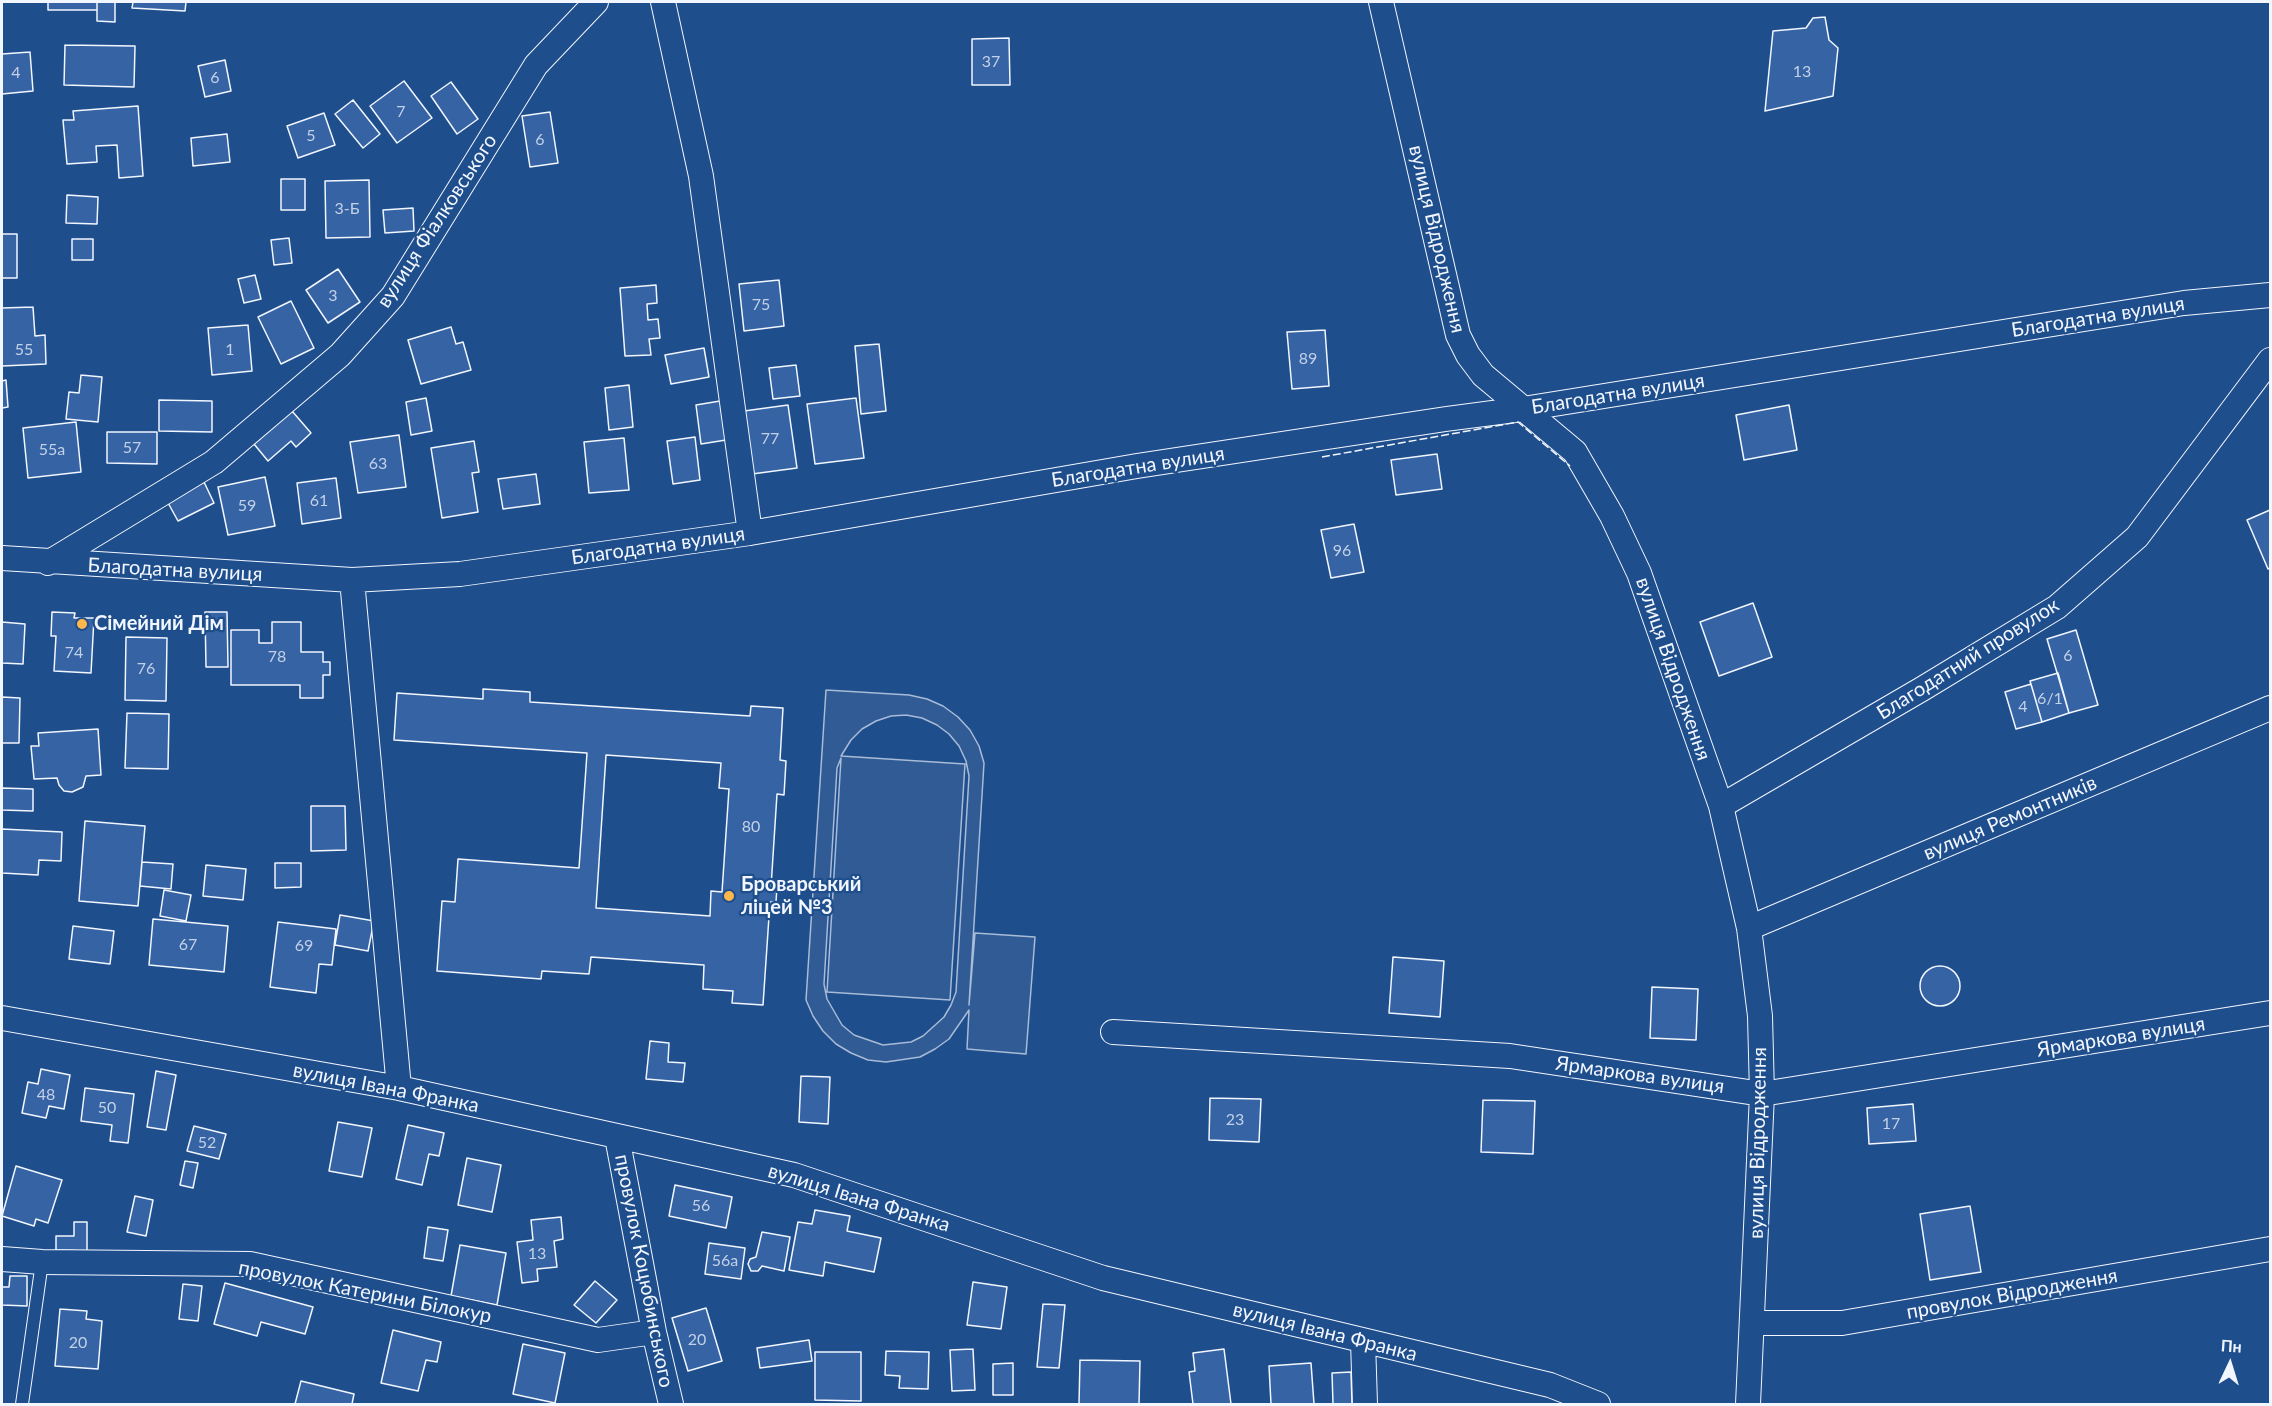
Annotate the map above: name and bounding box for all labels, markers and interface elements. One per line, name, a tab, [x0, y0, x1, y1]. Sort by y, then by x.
house number: 37	[982, 52, 1000, 72]
house number: 13	[1793, 62, 1811, 82]
house number: 4	[11, 63, 21, 83]
house number: 6	[210, 68, 220, 88]
house number: 7	[396, 102, 406, 122]
house number: 5	[306, 126, 316, 146]
street label: вулиця Фіалковського	[372, 130, 502, 312]
house number: 6	[535, 130, 545, 150]
street label: вулиця Відродження	[1404, 143, 1470, 335]
house number: 3-Б	[334, 199, 360, 219]
house number: 3	[328, 286, 338, 306]
street label: Благодатна вулиця	[2010, 291, 2186, 343]
house number: 75	[752, 295, 770, 315]
house number: 55	[15, 340, 33, 360]
house number: 1	[225, 340, 235, 360]
house number: 89	[1299, 349, 1317, 369]
street label: Благодатна вулиця	[1530, 368, 1706, 420]
house number: 77	[761, 429, 779, 449]
house number: 57	[123, 438, 141, 458]
house number: 55а	[39, 440, 65, 460]
street label: Благодатна вулиця	[1050, 441, 1226, 493]
house number: 63	[369, 454, 387, 474]
house number: 61	[310, 491, 328, 511]
house number: 59	[238, 496, 256, 516]
street label: Благодатна вулиця	[570, 522, 746, 570]
house number: 96	[1333, 541, 1351, 561]
street label: Благодатна вулиця	[87, 553, 263, 587]
street label: вулиця Відродження	[1630, 574, 1716, 764]
street label: Благодатний провулок	[1872, 593, 2064, 725]
place label: Сімейний Дім	[94, 612, 224, 636]
marker: Сімейний Дім	[75, 617, 89, 631]
house number: 74	[65, 643, 83, 663]
house number: 6	[2063, 646, 2073, 666]
house number: 78	[268, 647, 286, 667]
house number: 76	[137, 659, 155, 679]
house number: 6/1	[2037, 689, 2063, 709]
house number: 4	[2018, 697, 2028, 717]
street label: вулиця Ремонтників	[1920, 771, 2100, 865]
house number: 80	[742, 817, 760, 837]
place label: Броварський ліцей №3	[741, 873, 861, 920]
marker: Броварський ліцей №3	[722, 889, 736, 903]
house number: 67	[179, 935, 197, 955]
house number: 69	[295, 936, 313, 956]
street label: Ярмаркова вулиця	[2035, 1012, 2207, 1062]
street label: вулиця Відродження	[1744, 1047, 1772, 1239]
street label: Ярмаркова вулиця	[1554, 1051, 1726, 1099]
street label: вулиця Івана Франка	[291, 1058, 481, 1118]
house number: 48	[37, 1085, 55, 1105]
house number: 50	[98, 1098, 116, 1118]
house number: 23	[1226, 1110, 1244, 1130]
house number: 17	[1882, 1114, 1900, 1134]
house number: 52	[198, 1133, 216, 1153]
street label: провулок Коцюбинського	[610, 1152, 678, 1390]
street label: вулиця Івана Франка	[765, 1159, 953, 1237]
house number: 56	[692, 1196, 710, 1216]
house number: 13	[528, 1244, 546, 1264]
house number: 56а	[712, 1251, 738, 1271]
street label: провулок Катерини Білокур	[236, 1256, 494, 1328]
street label: провулок Відродження	[1905, 1264, 2119, 1324]
street label: вулиця Івана Франка	[1230, 1297, 1420, 1367]
house number: 20	[688, 1330, 706, 1350]
house number: 20	[69, 1333, 87, 1353]
north arrow	[2200, 1334, 2260, 1394]
text: Пн	[2220, 1335, 2242, 1356]

